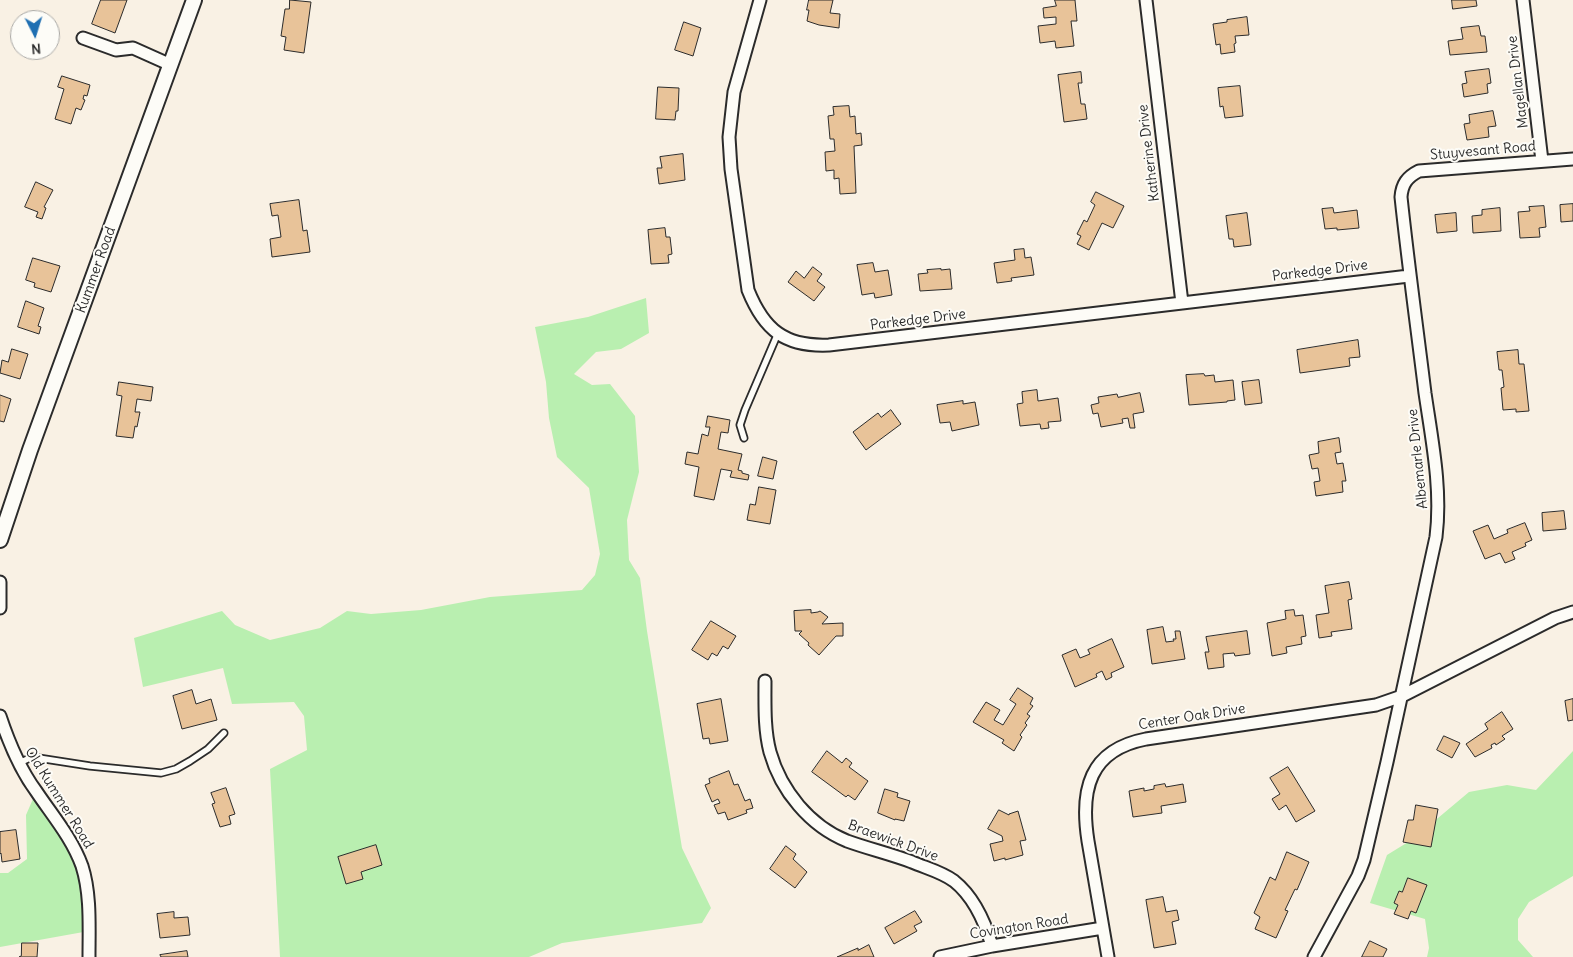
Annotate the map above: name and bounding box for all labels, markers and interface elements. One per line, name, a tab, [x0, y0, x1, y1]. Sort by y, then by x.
north arrow	[10, 10, 60, 60]
street label: Magellan Drive	[1504, 35, 1532, 129]
text: N	[31, 40, 42, 58]
street label: Katherine Drive	[1135, 103, 1163, 203]
street label: Stuyvesant Road	[1430, 138, 1536, 164]
street label: Kummer Road	[73, 225, 119, 315]
street label: Parkedge Drive	[1271, 257, 1369, 285]
street label: Parkedge Drive	[869, 306, 967, 334]
street label: Albemarle Drive	[1404, 408, 1432, 510]
street label: Center Oak Drive	[1137, 700, 1247, 734]
street label: Old Kummer Road	[21, 744, 97, 852]
street label: Braewick Drive	[845, 817, 941, 865]
street label: Covington Road	[968, 911, 1070, 943]

